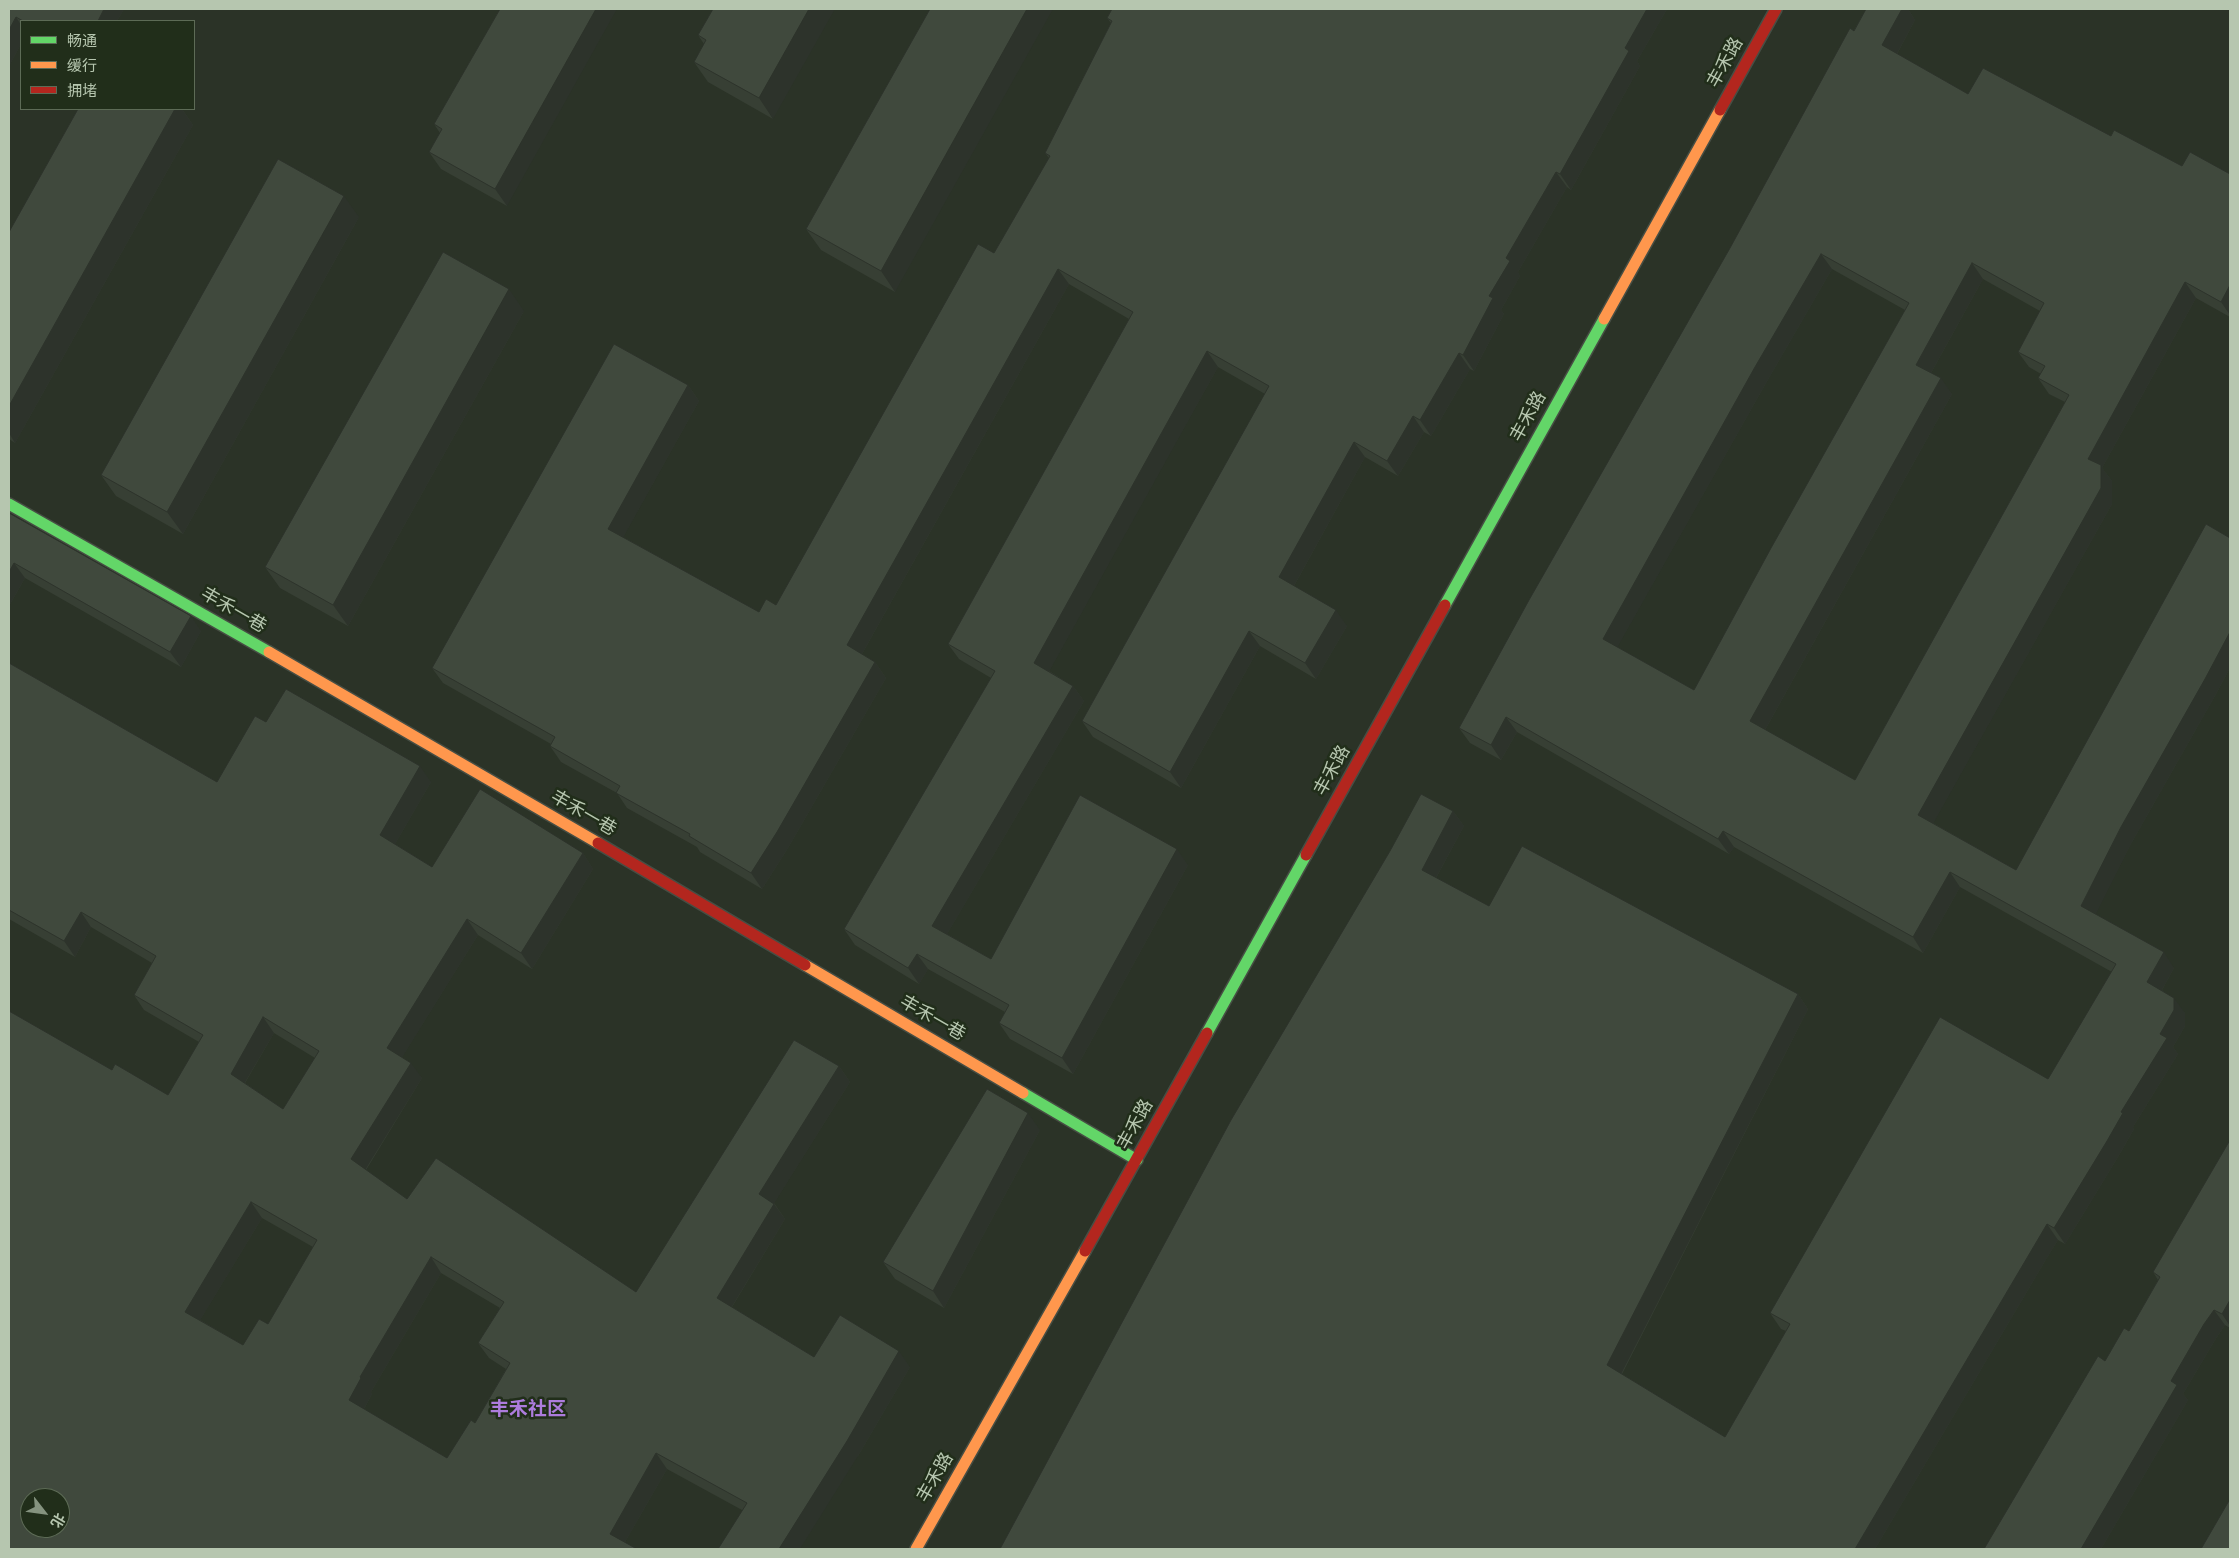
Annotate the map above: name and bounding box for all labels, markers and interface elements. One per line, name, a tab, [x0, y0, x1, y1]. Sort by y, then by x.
legend	[20, 20, 195, 110]
text: 畅通	[67, 31, 97, 51]
street label: 丰禾路	[1703, 34, 1749, 92]
text: 缓行	[67, 56, 97, 76]
text: 拥堵	[67, 81, 97, 101]
street label: 丰禾路	[1506, 388, 1552, 446]
street label: 丰禾一巷	[196, 584, 270, 638]
street label: 丰禾路	[1310, 742, 1356, 800]
street label: 丰禾一巷	[546, 787, 620, 841]
street label: 丰禾一巷	[895, 992, 969, 1046]
street label: 丰禾路	[1113, 1096, 1159, 1154]
district label: 丰禾社区	[490, 1399, 566, 1421]
street label: 丰禾路	[913, 1449, 959, 1507]
north arrow	[20, 1488, 70, 1538]
text: 北	[46, 1509, 69, 1531]

